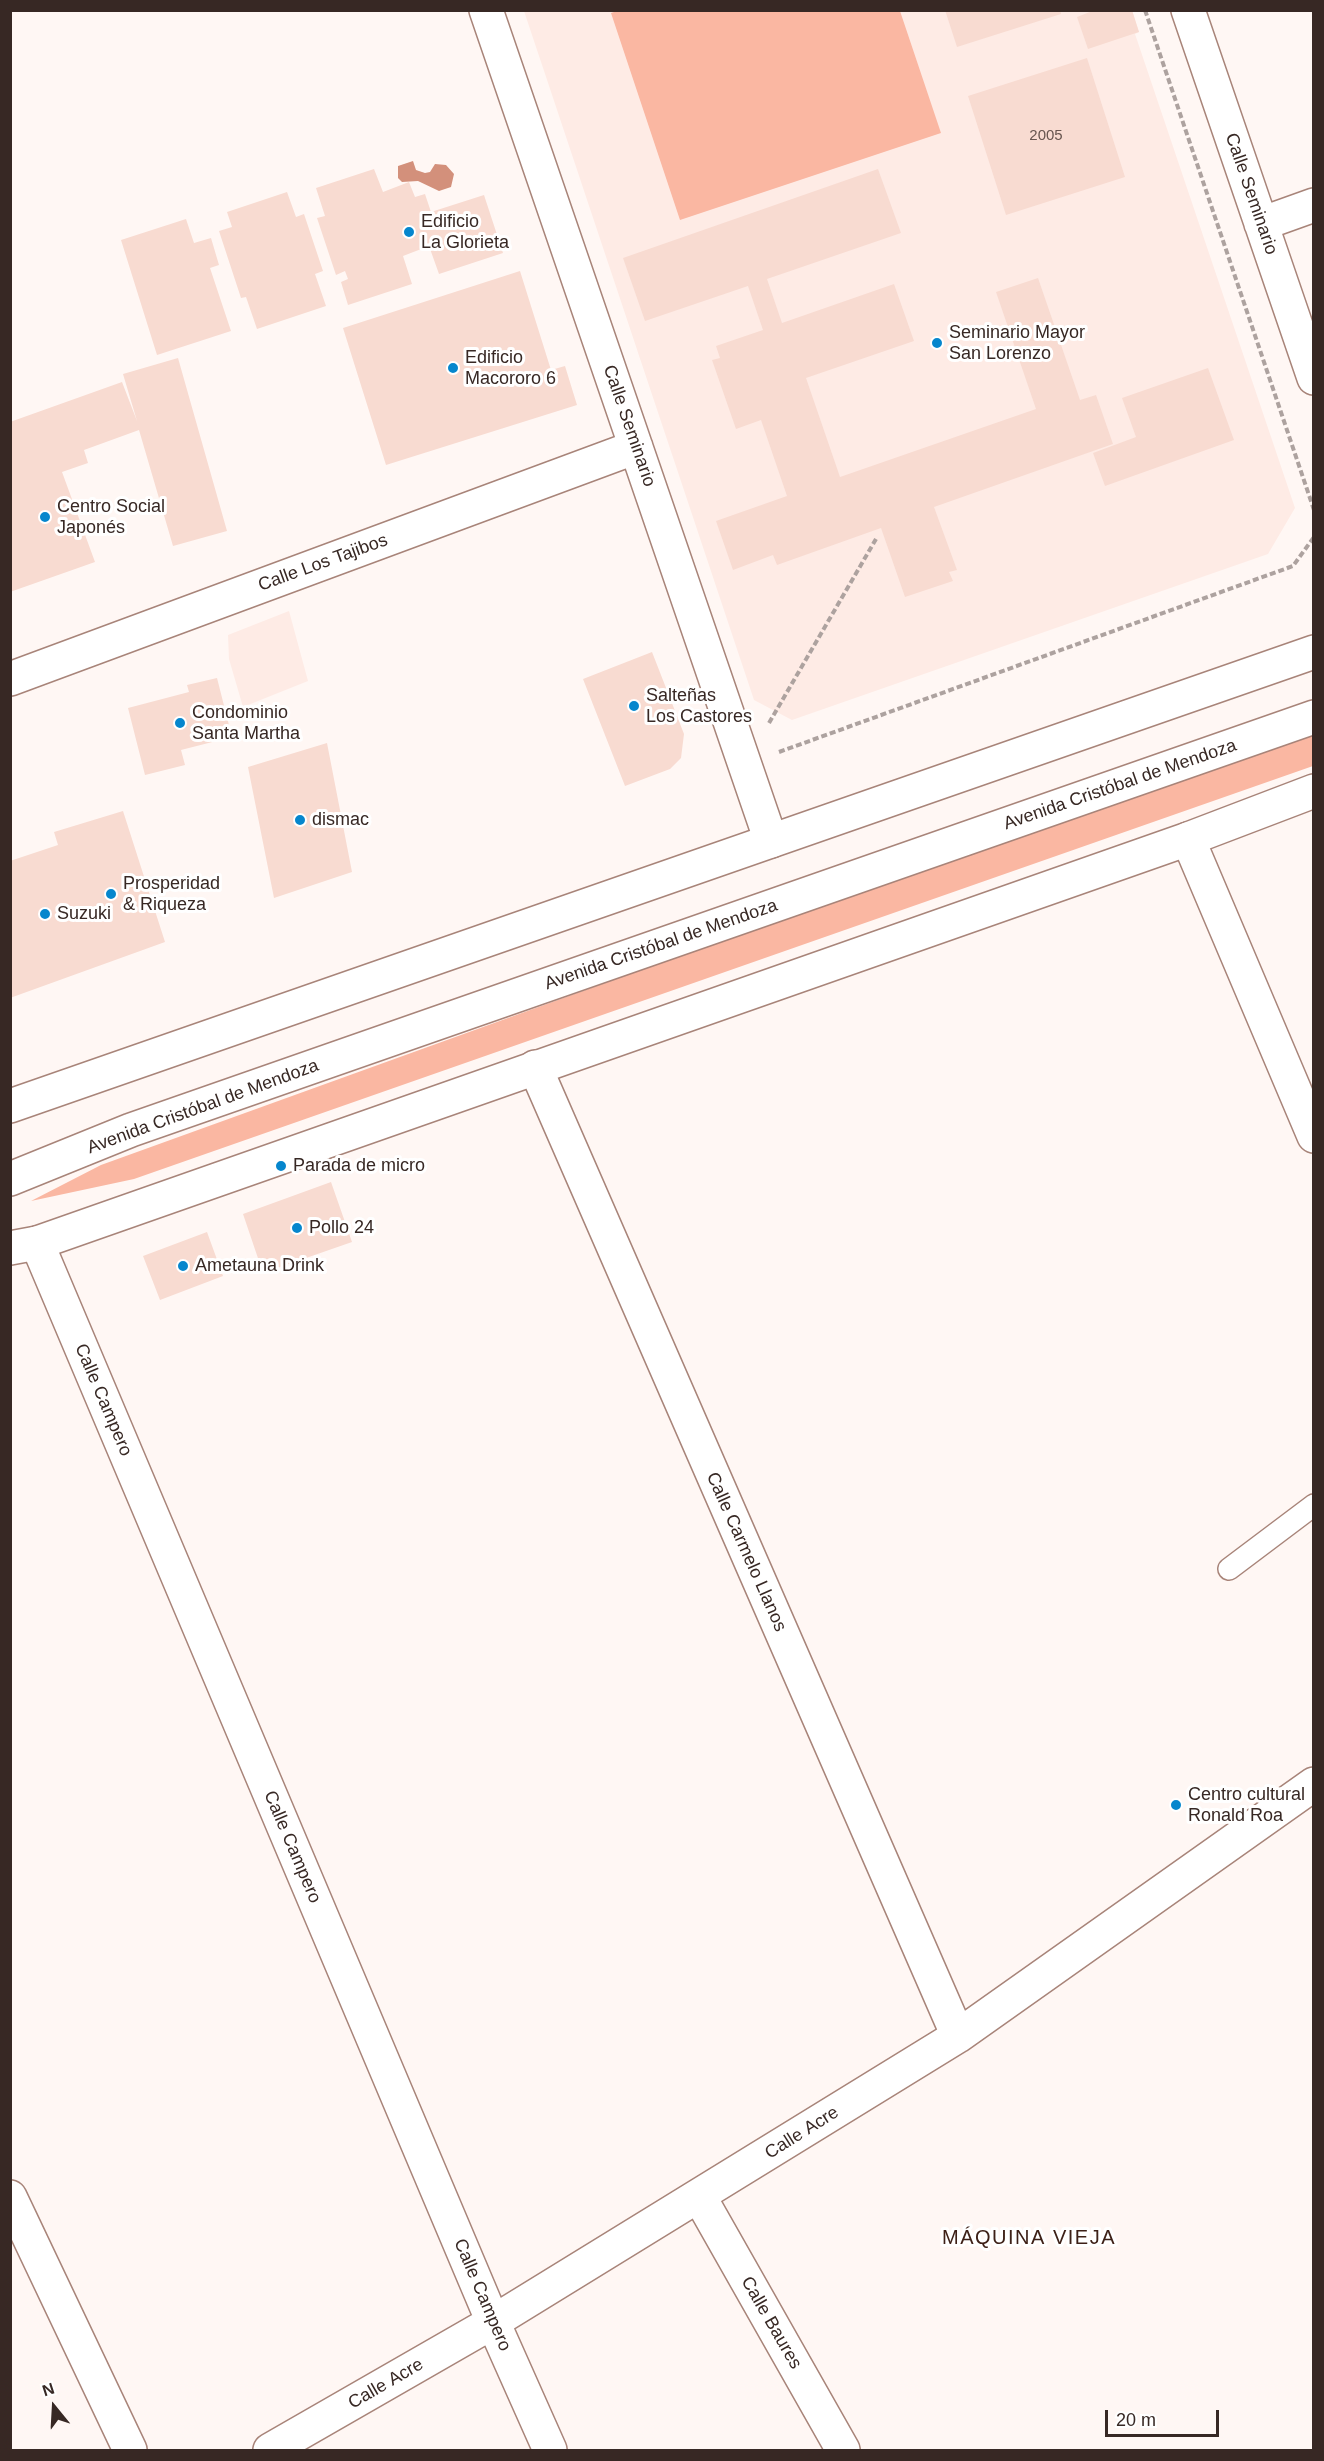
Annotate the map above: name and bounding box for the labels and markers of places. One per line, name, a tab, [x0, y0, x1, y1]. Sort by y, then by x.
place label: Edificio La Glorieta	[421, 211, 509, 254]
marker: Edificio La Glorieta	[402, 225, 416, 239]
place label: Seminario Mayor San Lorenzo	[949, 322, 1085, 364]
marker: Seminario Mayor San Lorenzo	[930, 336, 944, 350]
place label: Edificio Macororo 6	[465, 347, 556, 389]
marker: Edificio Macororo 6	[446, 361, 460, 375]
place label: Centro Social Japonés	[57, 496, 165, 538]
marker: Centro Social Japonés	[38, 510, 52, 524]
place label: Salteñas Los Castores	[646, 685, 752, 728]
marker: Salteñas Los Castores	[627, 699, 641, 713]
place label: Condominio Santa Martha	[192, 702, 300, 744]
marker: Condominio Santa Martha	[173, 716, 187, 730]
place label: dismac	[312, 809, 369, 831]
marker: dismac	[293, 813, 307, 827]
place label: Prosperidad & Riqueza	[123, 873, 220, 916]
marker: Prosperidad & Riqueza	[104, 887, 118, 901]
place label: Suzuki	[57, 903, 111, 925]
marker: Suzuki	[38, 907, 52, 921]
place label: Parada de micro	[293, 1155, 425, 1177]
marker: Parada de micro	[274, 1159, 288, 1173]
place label: Pollo 24	[309, 1217, 374, 1239]
marker: Pollo 24	[290, 1221, 304, 1235]
place label: Ametauna Drink	[195, 1255, 324, 1277]
marker: Ametauna Drink	[176, 1259, 190, 1273]
place label: Centro cultural Ronald Roa	[1188, 1784, 1305, 1826]
marker: Centro cultural Ronald Roa	[1169, 1798, 1183, 1812]

